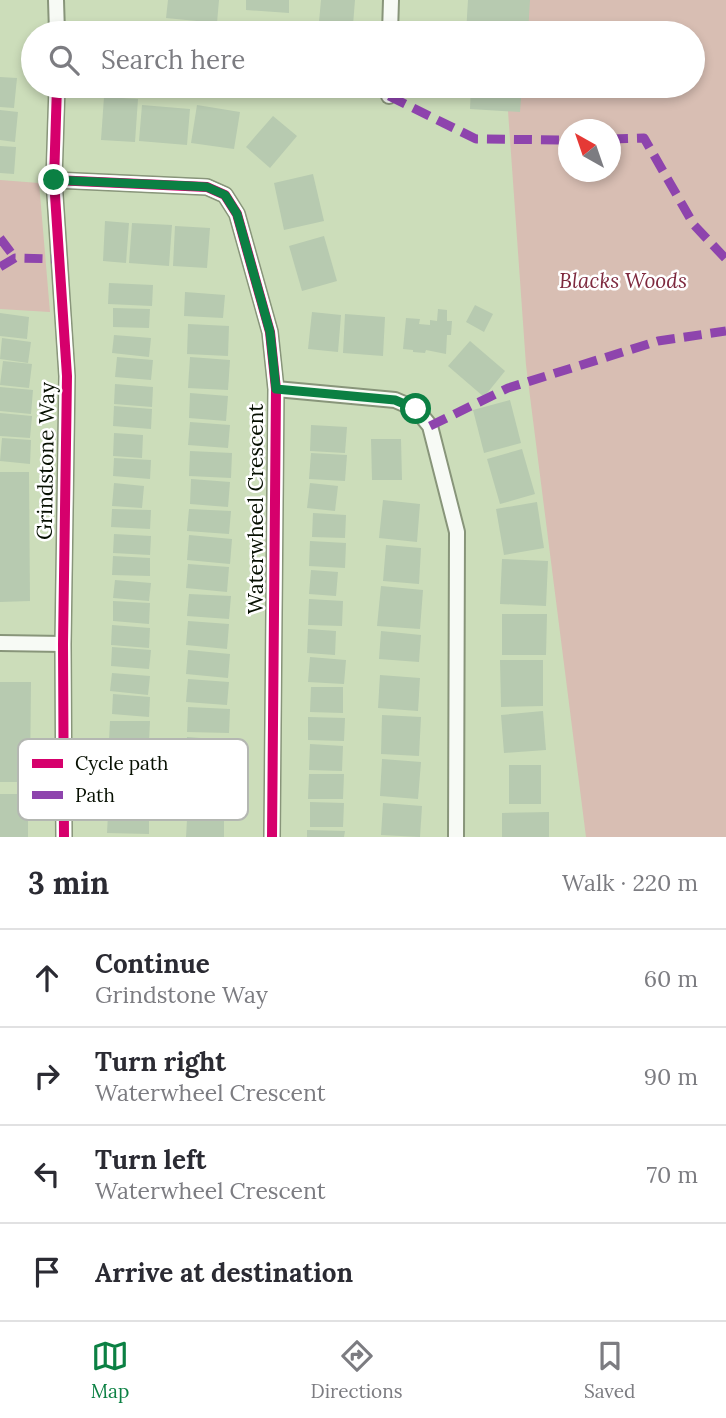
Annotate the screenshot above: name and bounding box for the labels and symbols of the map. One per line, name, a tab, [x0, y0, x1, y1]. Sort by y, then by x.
north arrow	[558, 119, 621, 182]
route end	[38, 164, 69, 195]
park label: Blacks Woods	[559, 267, 687, 294]
street label: Grindstone Way	[31, 382, 60, 540]
route start	[400, 393, 431, 424]
street label: Waterwheel Crescent	[242, 403, 269, 614]
legend	[18, 739, 248, 820]
text: Cycle path	[75, 751, 168, 775]
text: Path	[75, 783, 115, 807]

